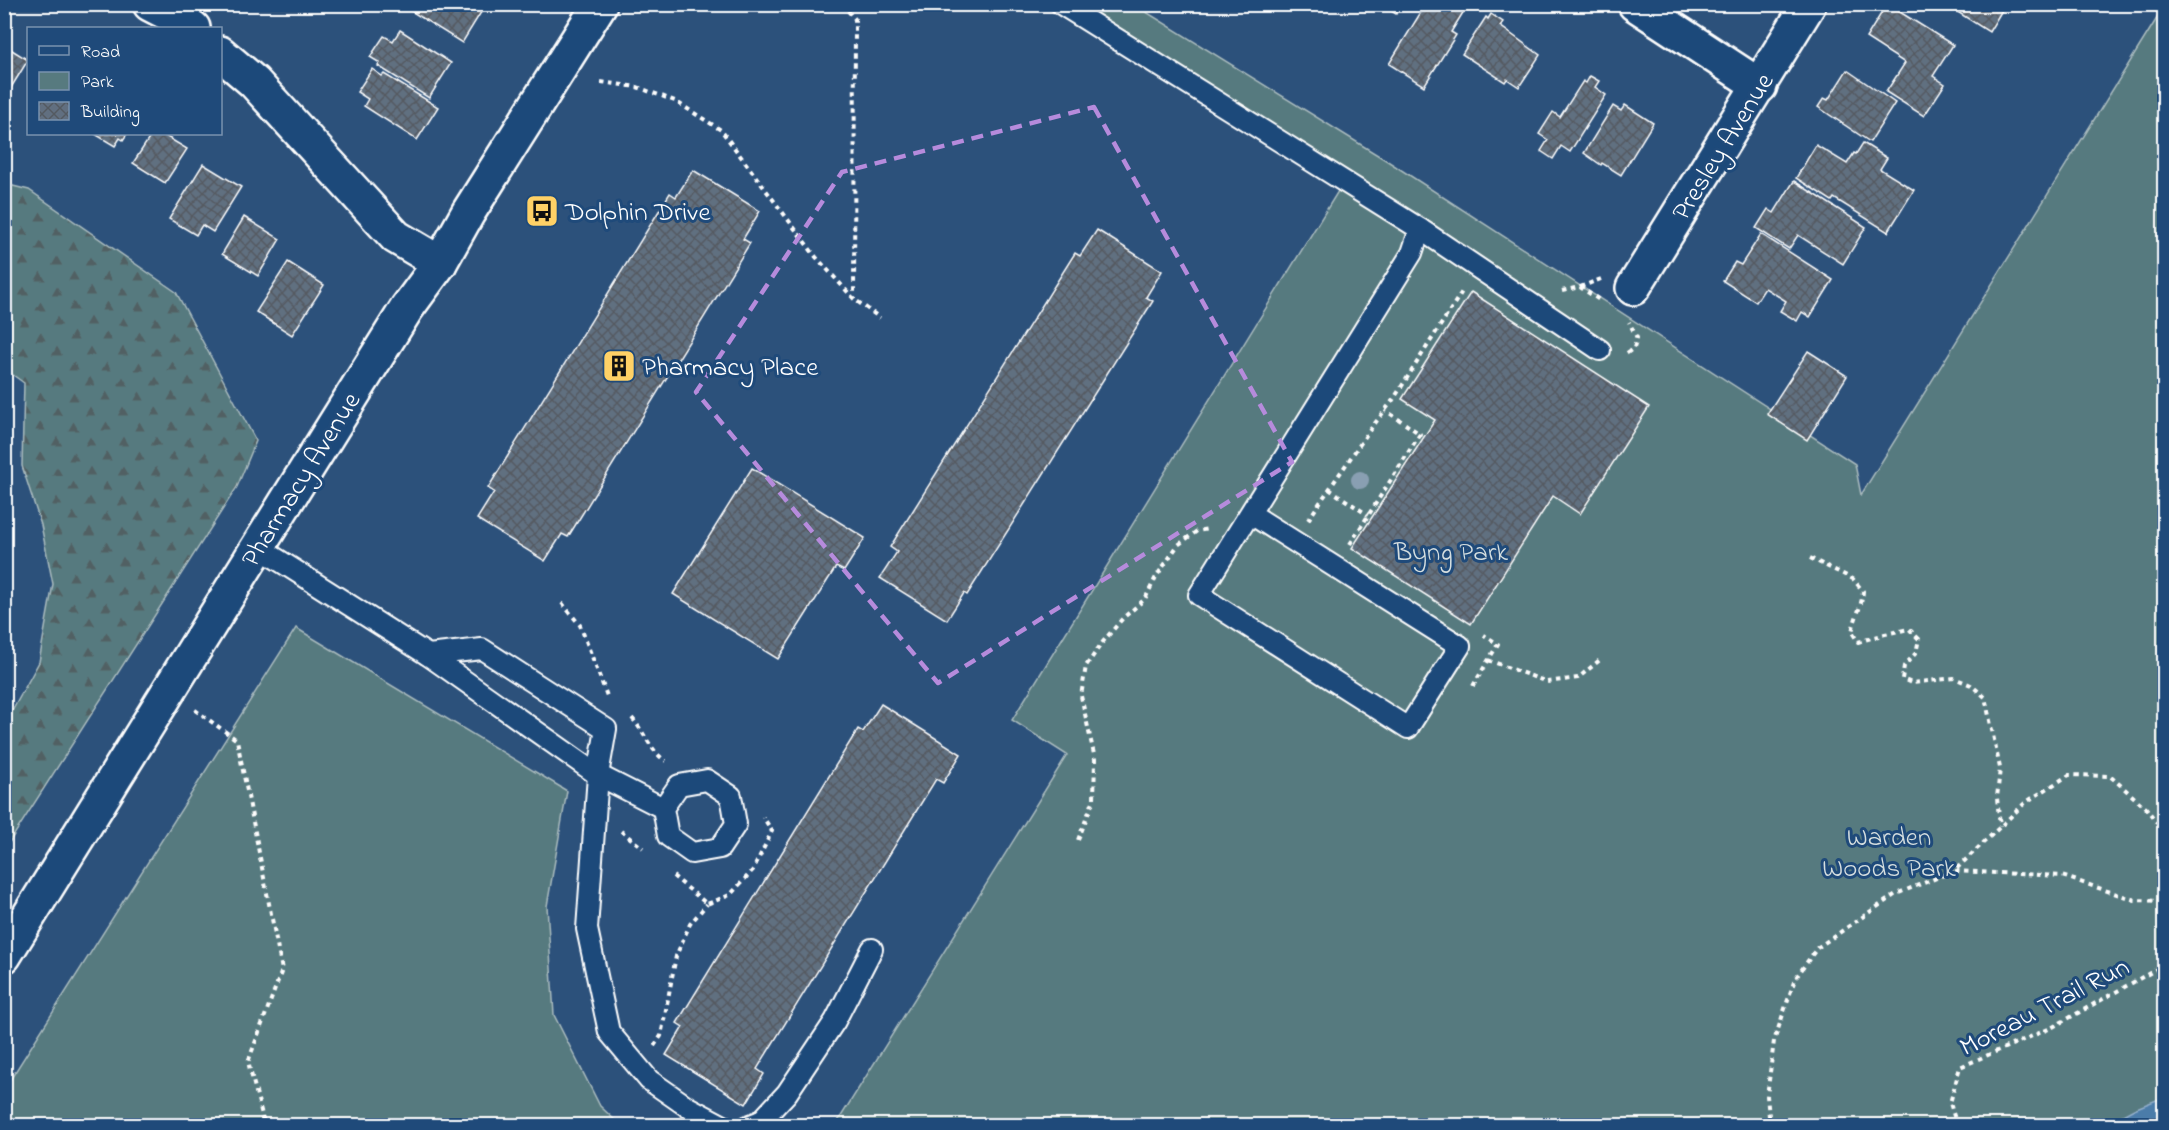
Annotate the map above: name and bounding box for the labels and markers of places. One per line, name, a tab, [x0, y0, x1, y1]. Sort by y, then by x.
bus stop icon: Dolphin Drive	[524, 193, 560, 229]
place label: Dolphin Drive	[564, 194, 711, 233]
building icon: Pharmacy Place	[601, 348, 637, 384]
place label: Pharmacy Place	[642, 349, 819, 388]

